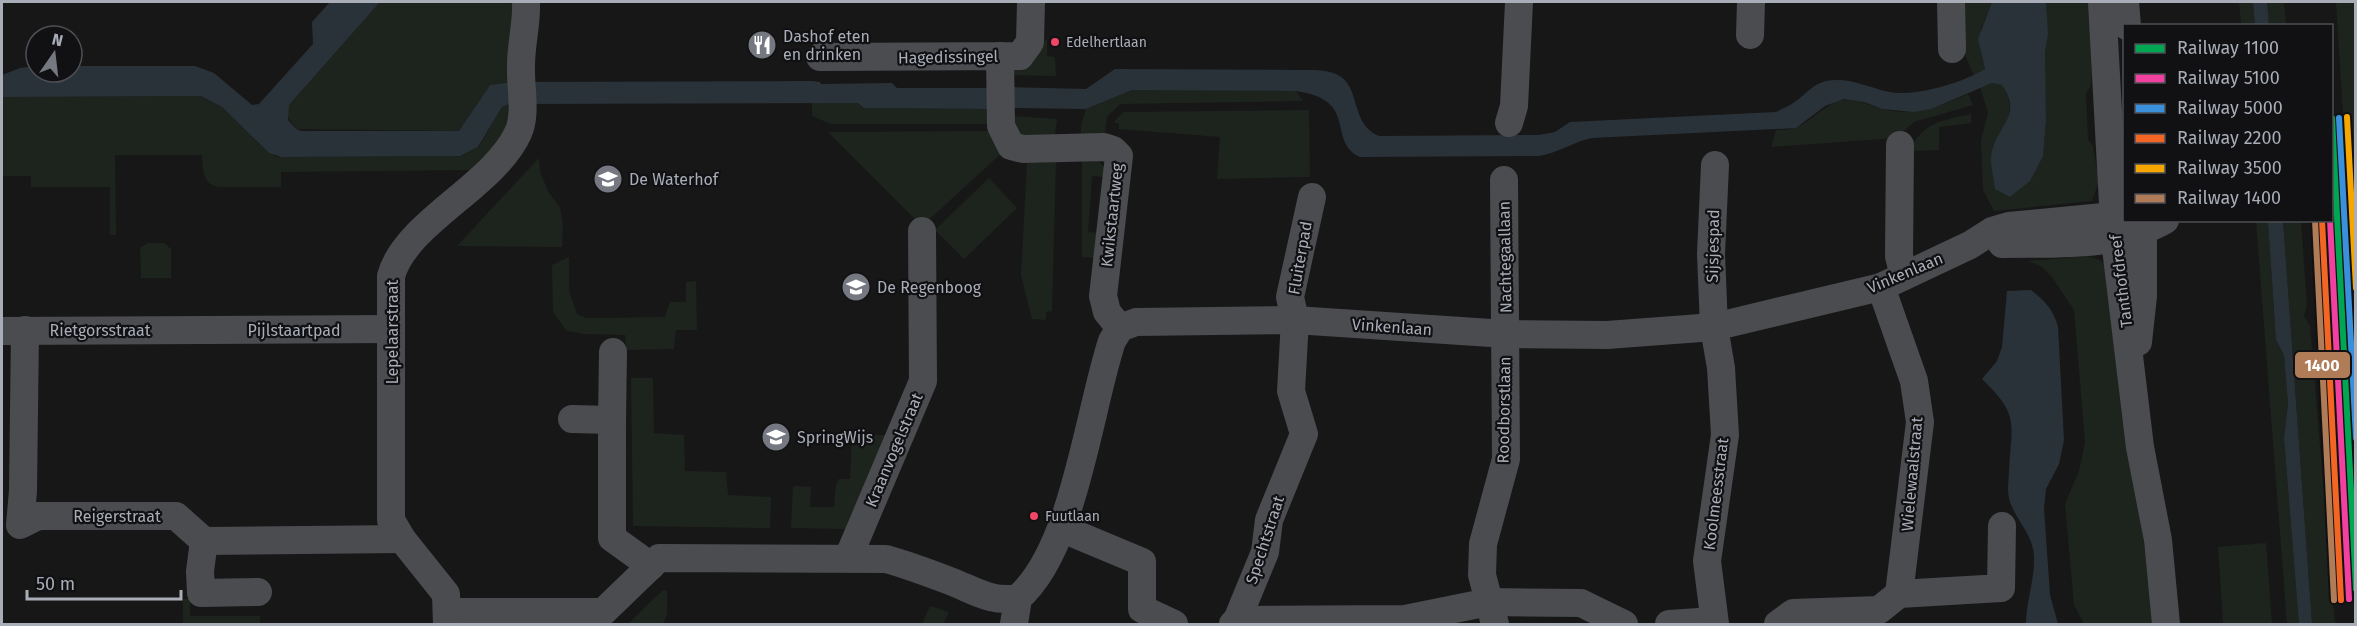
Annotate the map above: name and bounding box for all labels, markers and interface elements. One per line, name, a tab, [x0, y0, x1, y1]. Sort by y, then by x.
north arrow	[24, 24, 84, 84]
legend	[2123, 24, 2333, 222]
place label: Dashof eten en drinken	[783, 27, 870, 64]
text: N	[50, 29, 65, 50]
restaurant icon: Dashof eten en drinken	[746, 29, 778, 61]
place label: Edelhertlaan	[1066, 34, 1147, 51]
marker: Edelhertlaan	[1049, 36, 1061, 48]
text: Railway 1100	[2177, 37, 2279, 59]
street label: Hagedissingel	[898, 47, 999, 67]
text: Railway 5100	[2177, 67, 2280, 89]
text: Railway 5000	[2177, 97, 2283, 119]
text: Railway 2200	[2177, 127, 2282, 149]
text: Railway 3500	[2177, 157, 2282, 179]
street label: Kwikstaartweg	[1097, 161, 1127, 268]
school or university icon: De Waterhof	[592, 163, 624, 195]
place label: De Waterhof	[629, 170, 720, 189]
text: Railway 1400	[2177, 187, 2281, 209]
street label: Nachtegaallaan	[1495, 201, 1515, 313]
street label: Sijsjespad	[1703, 209, 1723, 283]
street label: Fluiterpad	[1284, 220, 1316, 296]
street label: Tanthofdreef	[2106, 232, 2136, 328]
street label: Vinkenlaan	[1864, 249, 1946, 297]
school or university icon: De Regenboog	[840, 271, 872, 303]
place label: De Regenboog	[877, 278, 982, 297]
street label: Lepelaarstraat	[383, 280, 402, 384]
street label: Vinkenlaan	[1351, 315, 1433, 339]
street label: Rietgorsstraat	[49, 321, 151, 340]
street label: Pijlstaartpad	[247, 321, 341, 340]
line badge: 1400	[2294, 351, 2351, 379]
street label: Roodborstlaan	[1494, 356, 1514, 464]
text: 1400	[2304, 356, 2340, 375]
street label: Kraanvogelstraat	[861, 390, 927, 510]
street label: Wielewaalstraat	[1898, 416, 1926, 532]
school or university icon: SpringWijs	[760, 421, 792, 453]
place label: SpringWijs	[797, 428, 873, 447]
street label: Koolmeesstraat	[1700, 437, 1732, 551]
street label: Spechtstraat	[1242, 493, 1288, 587]
street label: Reigerstraat	[73, 507, 161, 526]
place label: Fuutlaan	[1045, 508, 1100, 525]
marker: Fuutlaan	[1028, 510, 1040, 522]
scale bar	[27, 563, 182, 601]
text: 50 m	[36, 573, 75, 595]

